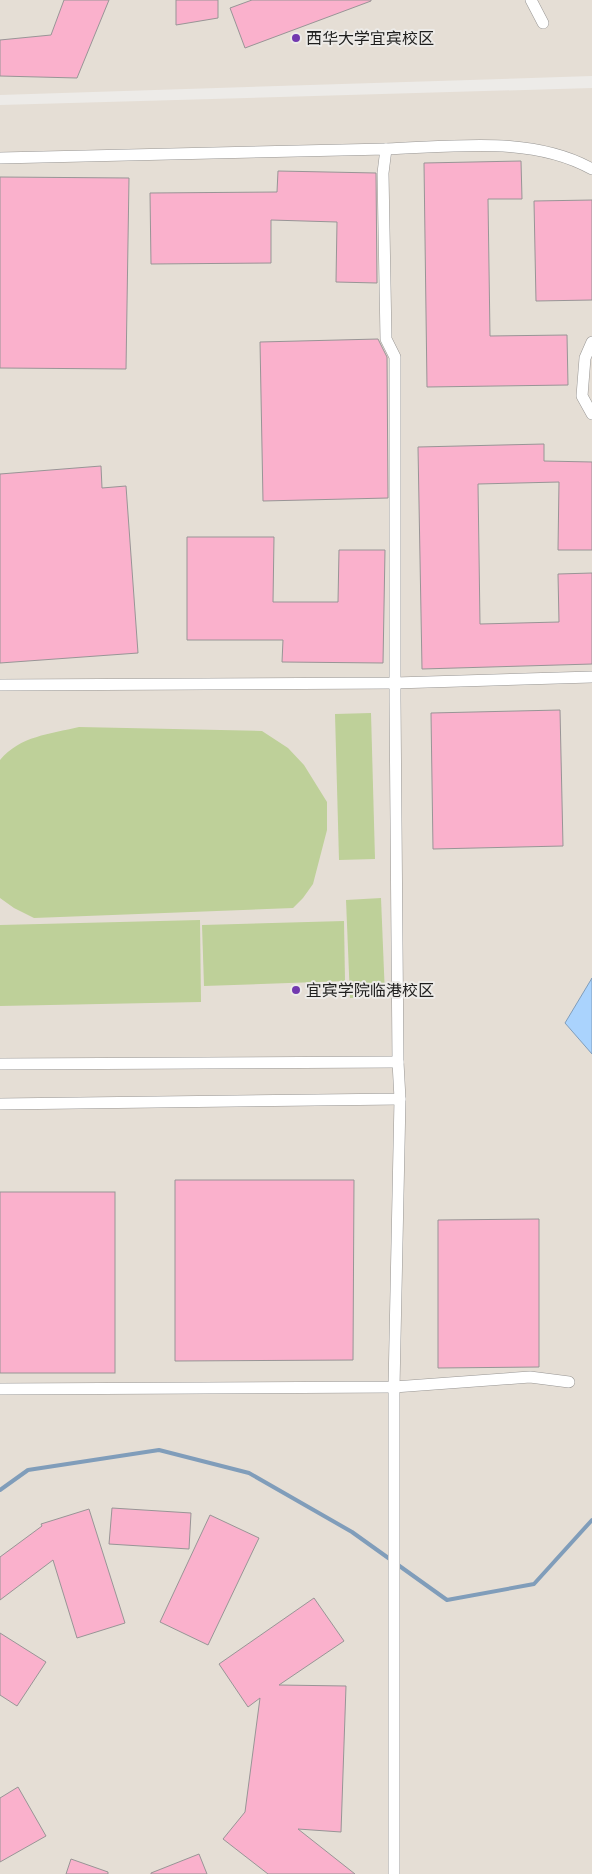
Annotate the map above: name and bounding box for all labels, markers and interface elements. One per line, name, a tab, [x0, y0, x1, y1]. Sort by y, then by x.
place label: 西华大学宜宾校区	[306, 30, 434, 47]
marker: 西华大学宜宾校区	[290, 32, 302, 44]
place label: 宜宾学院临港校区	[306, 982, 434, 999]
marker: 宜宾学院临港校区	[290, 984, 302, 996]

